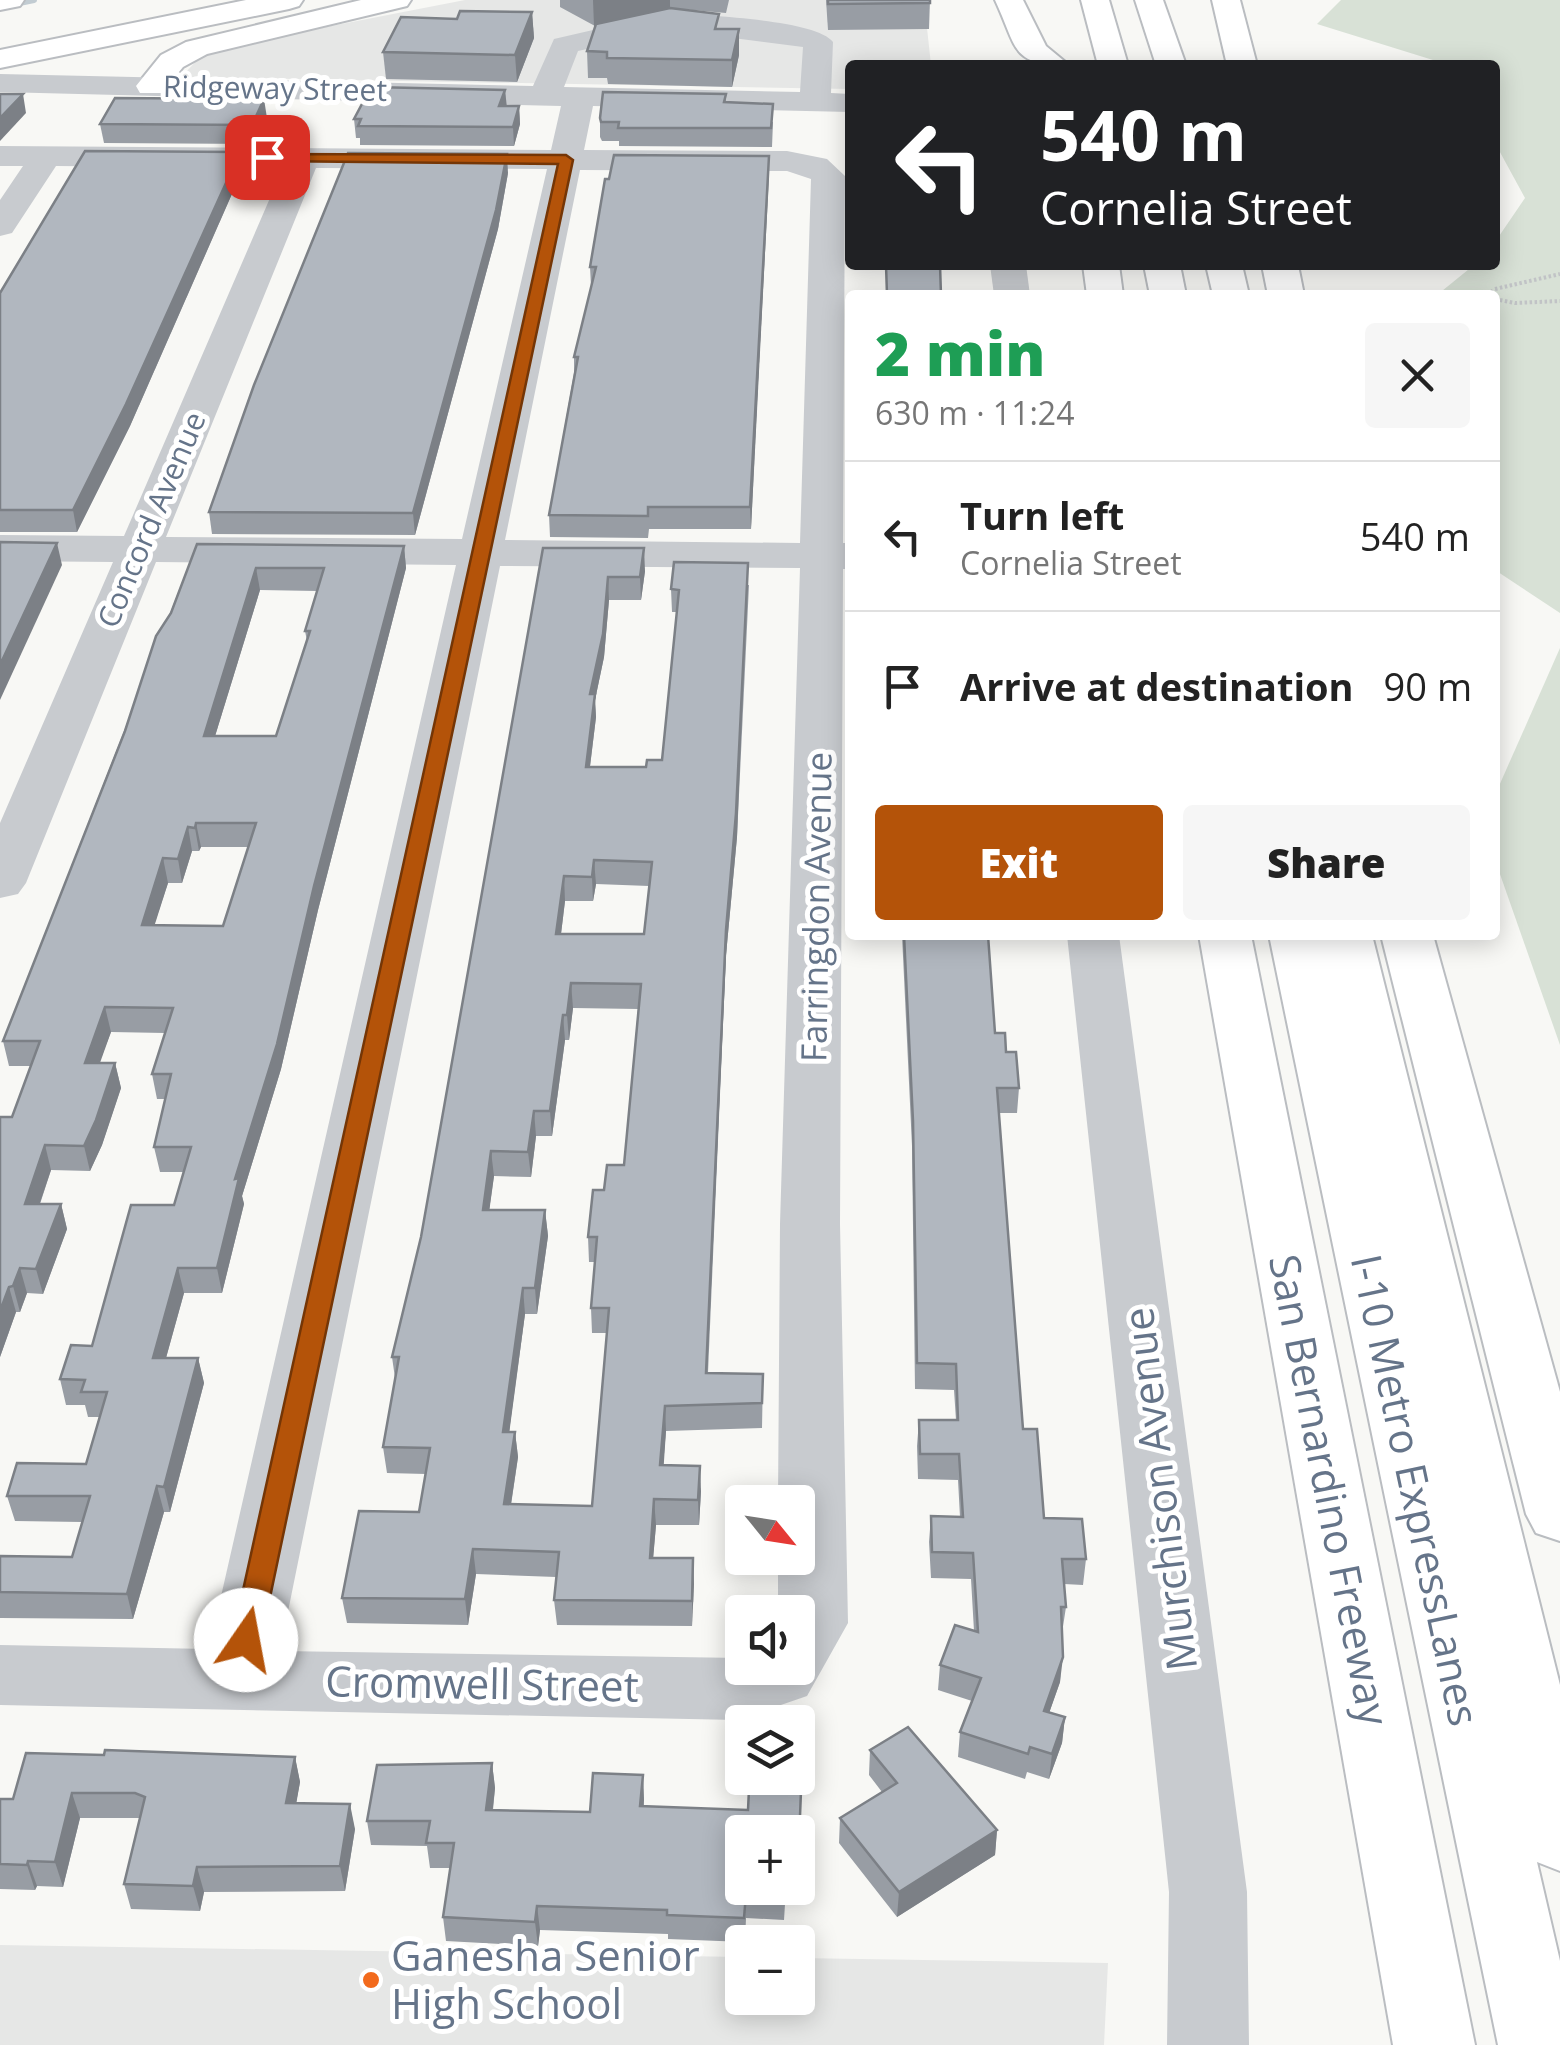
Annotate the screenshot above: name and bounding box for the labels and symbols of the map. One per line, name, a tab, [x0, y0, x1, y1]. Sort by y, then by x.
street label: Ridgeway Street	[163, 65, 387, 110]
pin	[225, 115, 310, 200]
street label: Concord Avenue	[87, 405, 215, 634]
street label: Farringdon Avenue	[789, 751, 842, 1063]
street label: San Bernardino Freeway	[1257, 1249, 1404, 1731]
street label: I-10 Metro ExpressLanes	[1339, 1249, 1494, 1731]
street label: Murchison Avenue	[1108, 1304, 1209, 1674]
north arrow	[725, 1485, 815, 1575]
position arrow	[194, 1588, 298, 1692]
street label: Cromwell Street	[325, 1651, 639, 1714]
place label: Ganesha Senior High School	[391, 1926, 700, 2031]
marker: Ganesha Senior High School	[360, 1969, 382, 1991]

